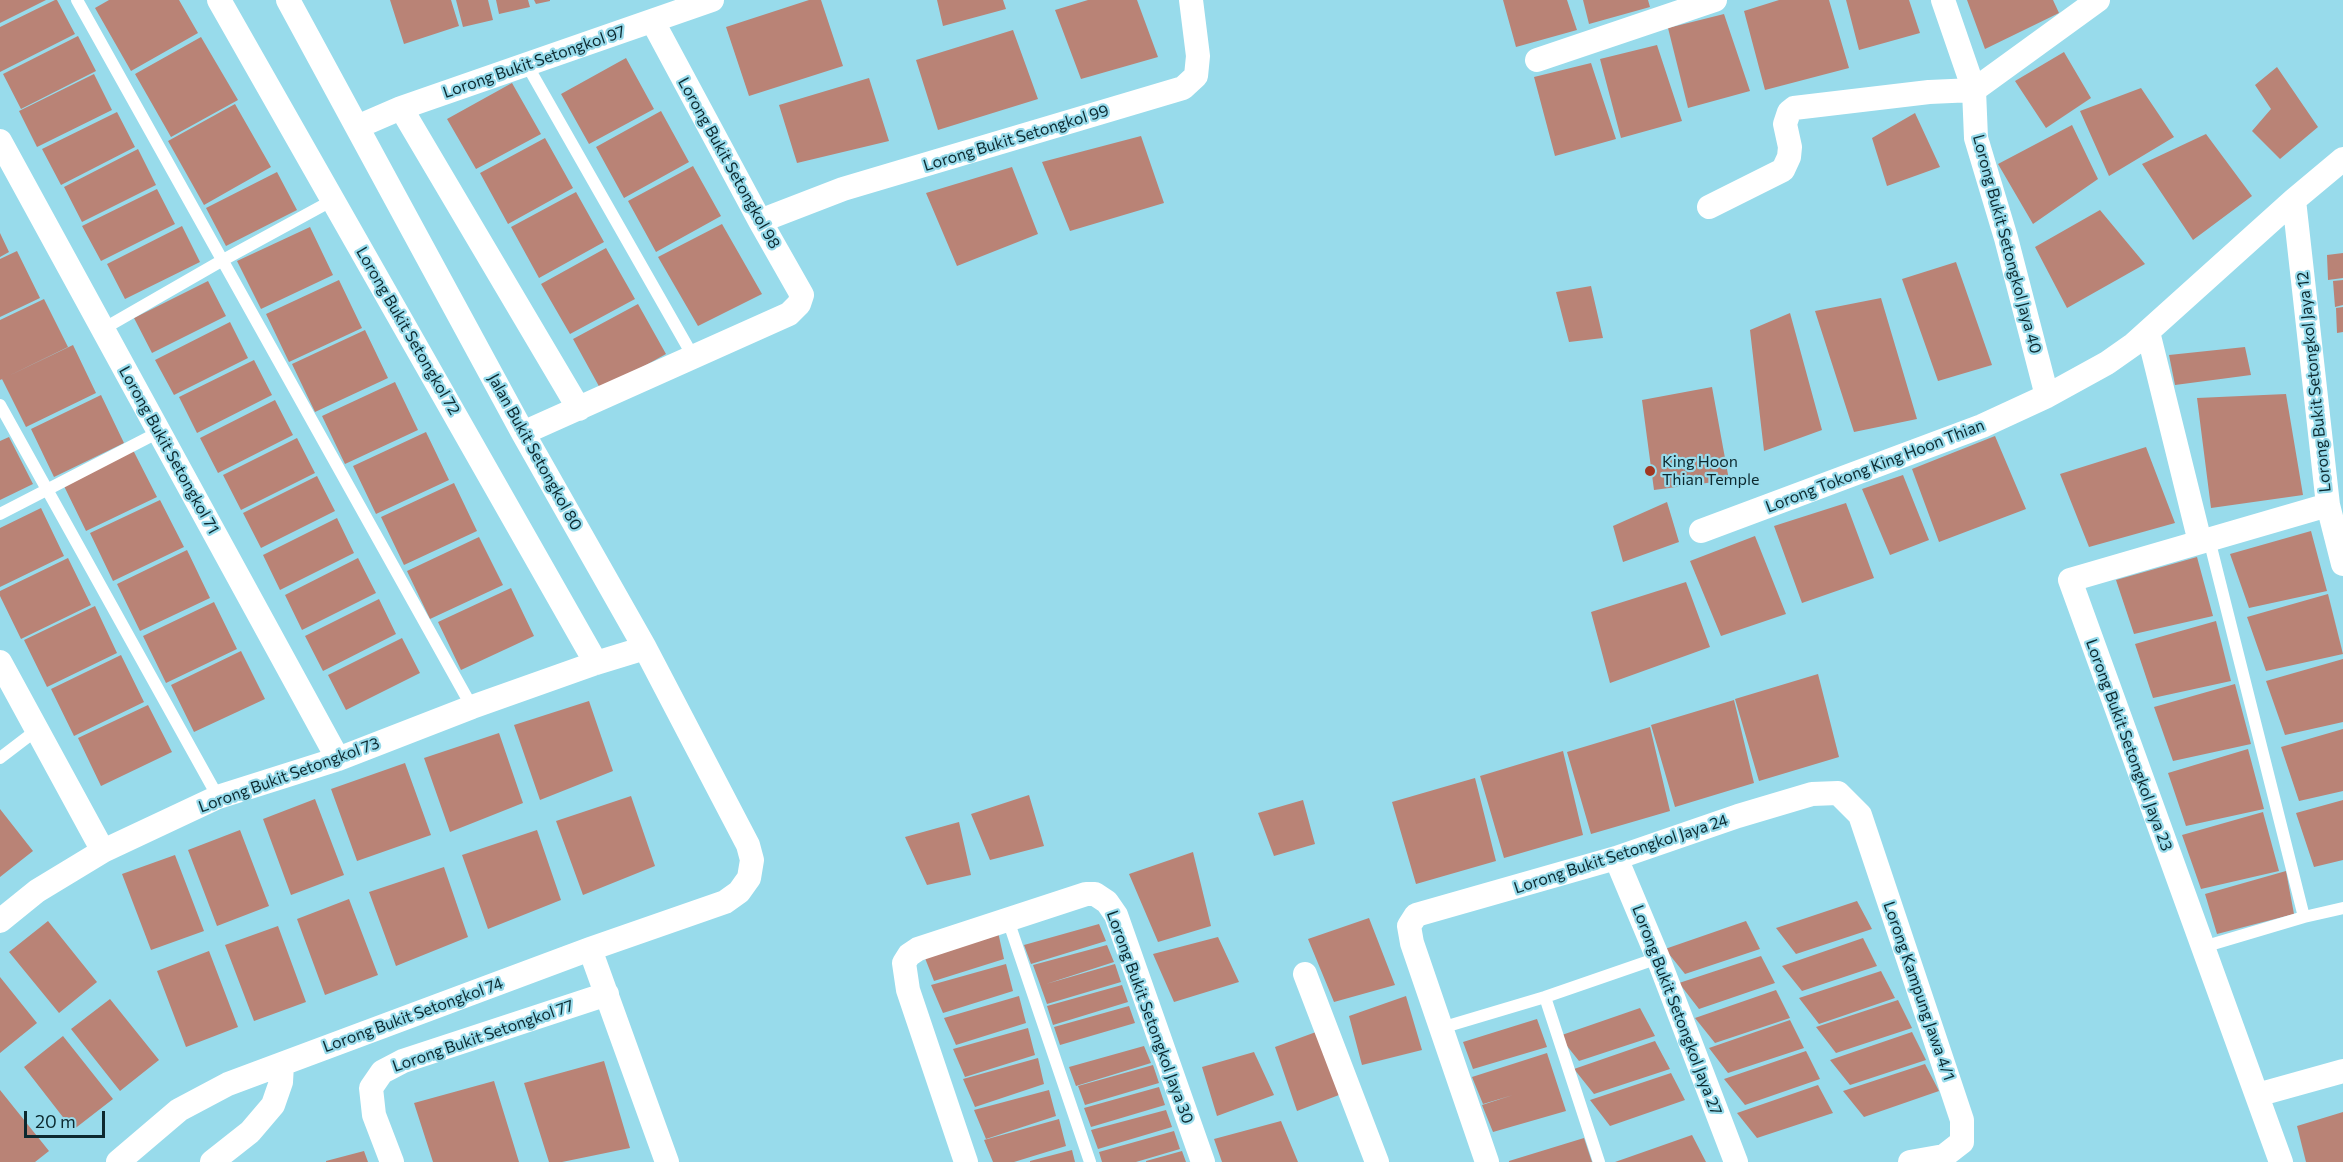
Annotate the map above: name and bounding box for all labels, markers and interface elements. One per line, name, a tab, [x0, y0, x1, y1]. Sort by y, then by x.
street label: Lorong Bukit Setongkol 97	[440, 22, 628, 102]
street label: Lorong Bukit Setongkol 98	[674, 74, 784, 252]
street label: Lorong Bukit Setongkol 99	[921, 101, 1111, 175]
street label: Lorong Bukit Setongkol Jaya 40	[1968, 132, 2046, 356]
street label: Lorong Bukit Setongkol 72	[352, 244, 464, 418]
street label: Lorong Bukit Setongkol Jaya 12	[2293, 271, 2335, 493]
street label: Lorong Bukit Setongkol 71	[115, 363, 223, 537]
street label: Jalan Bukit Setongkol 80	[484, 370, 586, 534]
street label: Lorong Tokong King Hoon Thian	[1763, 415, 1987, 517]
place label: King Hoon Thian Temple	[1662, 452, 1760, 490]
marker: King Hoon Thian Temple	[1643, 464, 1657, 478]
street label: Lorong Bukit Setongkol Jaya 23	[2082, 637, 2176, 853]
street label: Lorong Bukit Setongkol 73	[196, 733, 382, 817]
street label: Lorong Bukit Setongkol Jaya 24	[1511, 810, 1731, 898]
street label: Lorong Kampung Jawa 4/1	[1879, 899, 1959, 1083]
street label: Lorong Bukit Setongkol Jaya 27	[1628, 902, 1726, 1118]
street label: Lorong Bukit Setongkol Jaya 30	[1102, 908, 1198, 1126]
street label: Lorong Bukit Setongkol 74	[320, 973, 506, 1057]
street label: Lorong Bukit Setongkol 77	[390, 996, 576, 1076]
scale bar	[27, 1099, 108, 1137]
text: 20 m	[35, 1110, 76, 1132]

